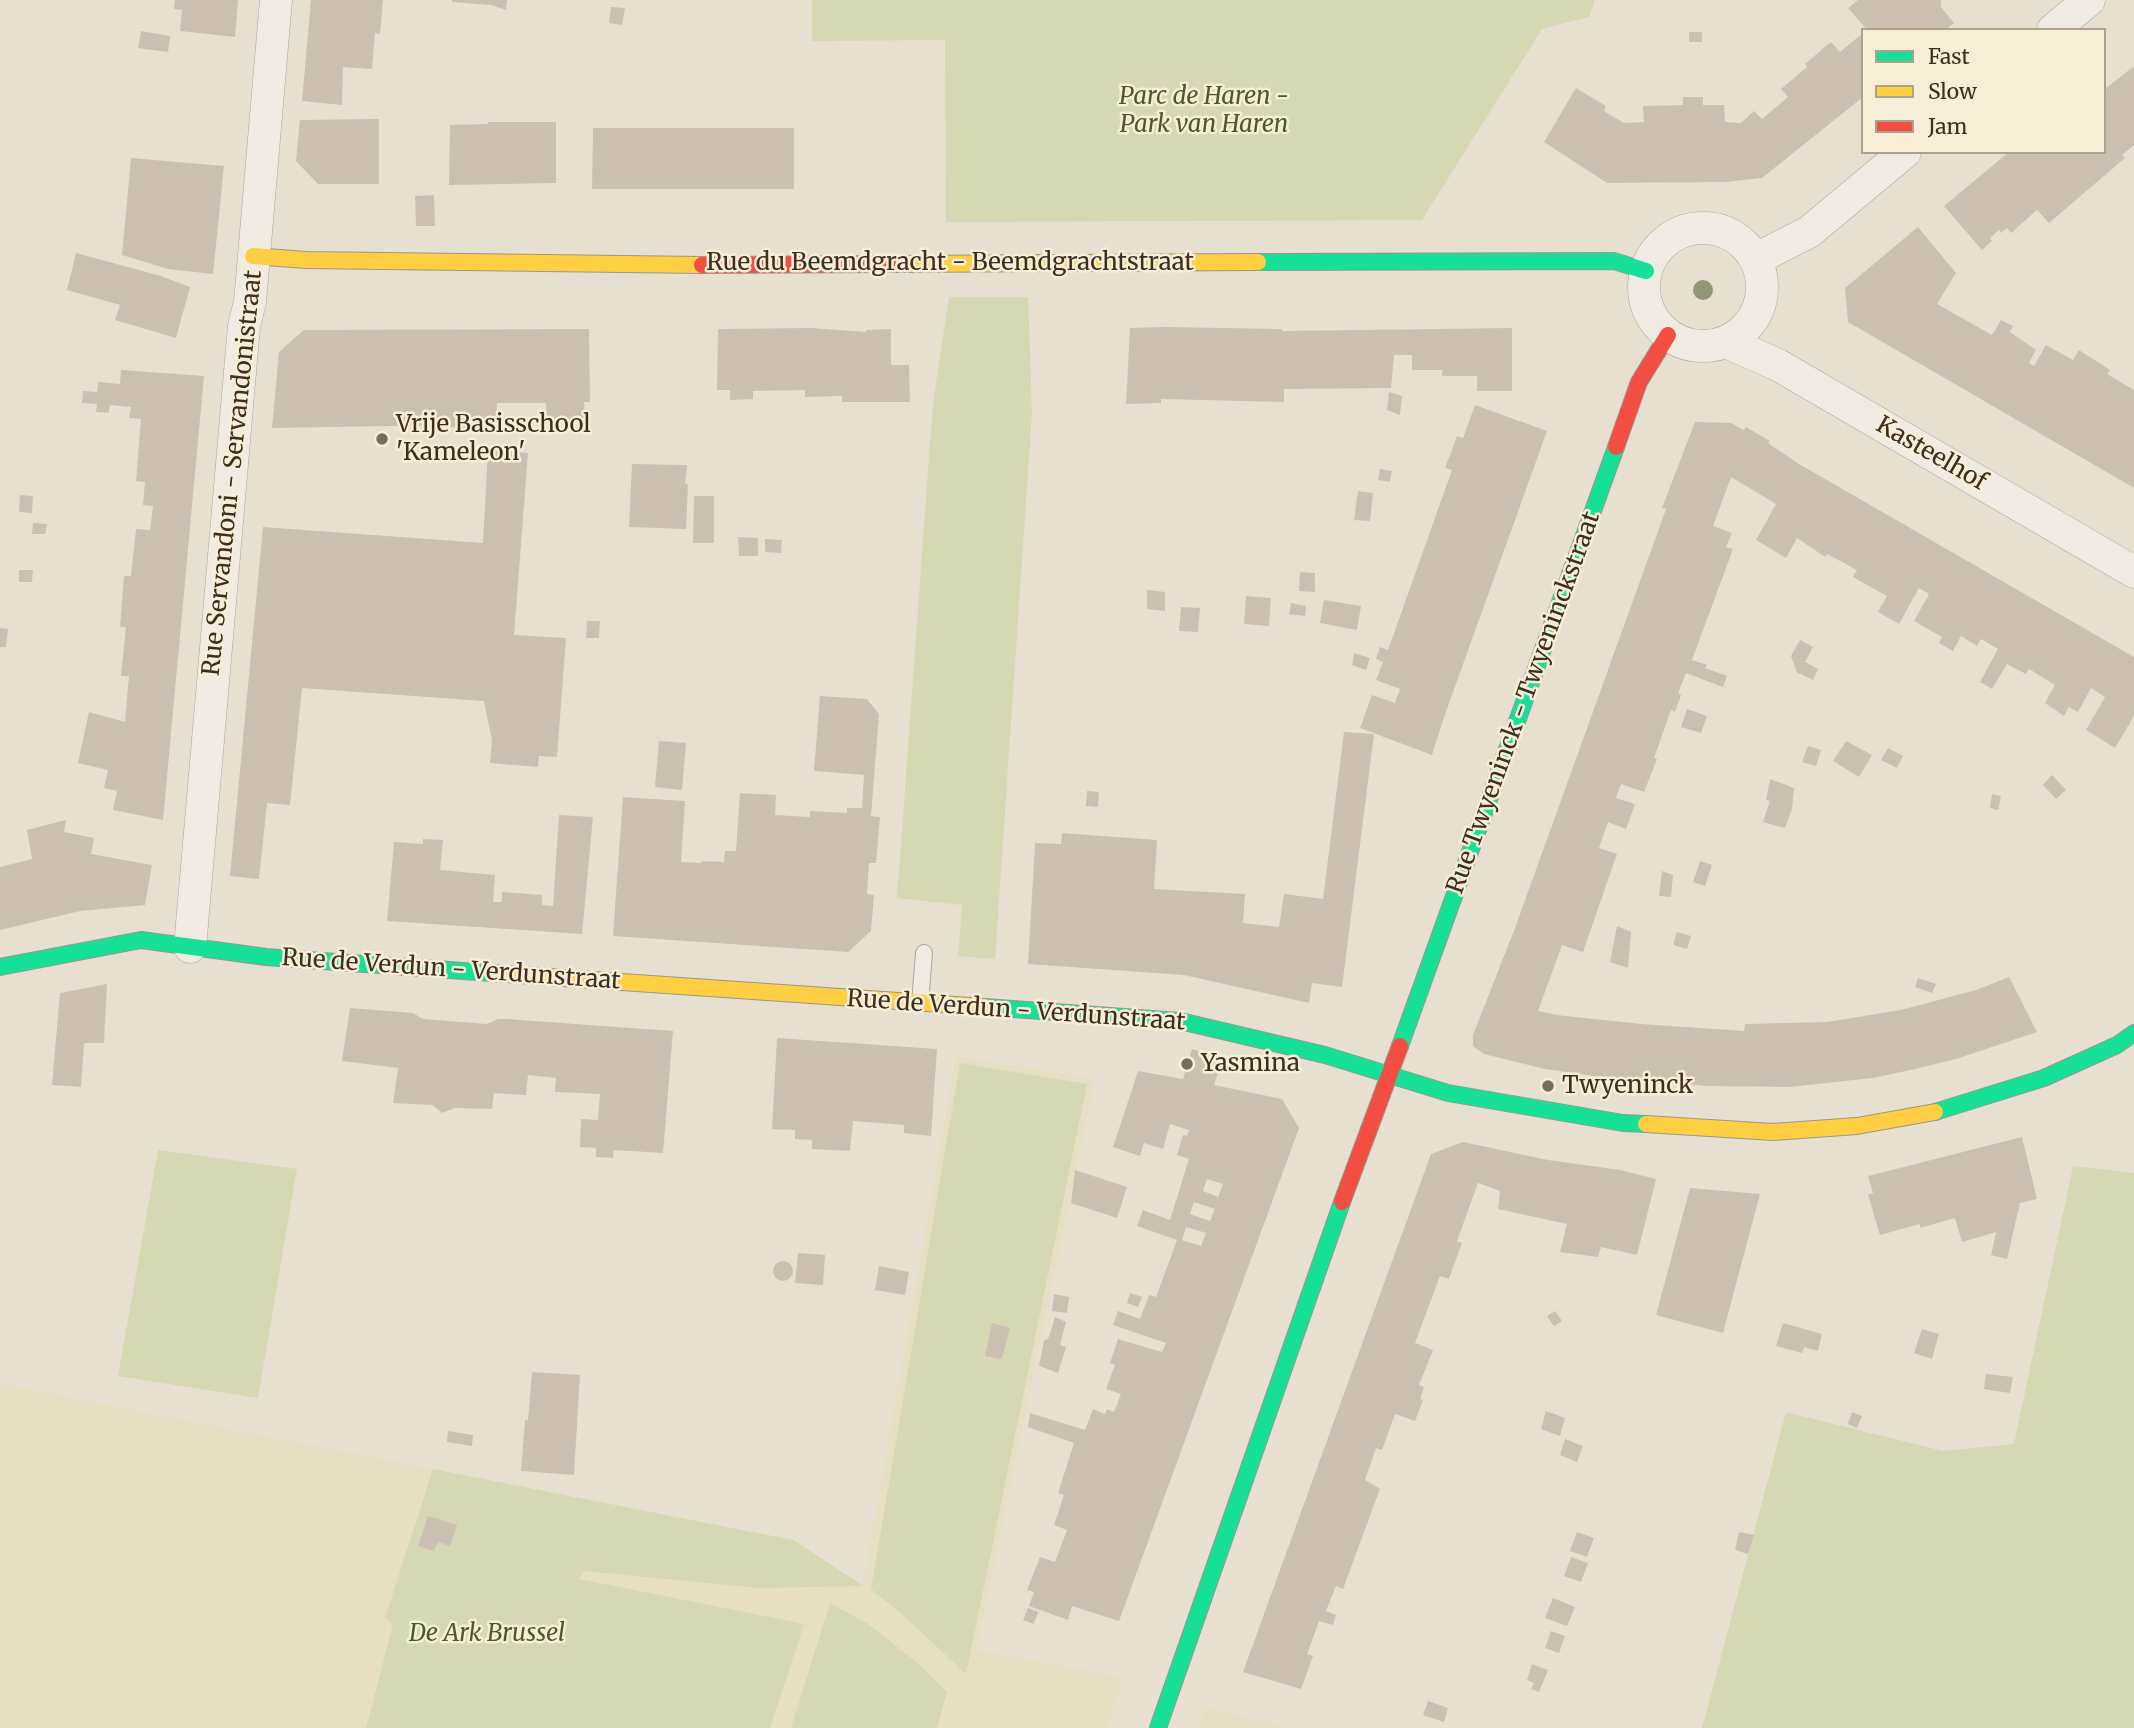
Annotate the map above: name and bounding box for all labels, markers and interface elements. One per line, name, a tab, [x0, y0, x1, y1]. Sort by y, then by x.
legend	[1861, 28, 2106, 154]
text: Fast	[1928, 43, 1970, 70]
text: Slow	[1928, 78, 1977, 105]
park label: Parc de Haren - Park van Haren	[1119, 83, 1289, 139]
text: Jam	[1928, 113, 1967, 140]
street label: Rue du Beemdgracht - Beemdgrachtstraat	[706, 249, 1194, 277]
street label: Rue Servandoni - Servandonistraat	[197, 269, 269, 677]
place label: Vrije Basisschool 'Kameleon'	[396, 411, 591, 467]
street label: Kasteelhof	[1871, 411, 1991, 497]
marker: Vrije Basisschool 'Kameleon'	[374, 431, 390, 447]
street label: Rue Twyeninck - Twyeninckstraat	[1441, 508, 1607, 898]
street label: Rue de Verdun - Verdunstraat	[281, 944, 621, 996]
street label: Rue de Verdun - Verdunstraat	[846, 985, 1186, 1037]
place label: Yasmina	[1201, 1050, 1300, 1078]
marker: Yasmina	[1179, 1056, 1195, 1072]
place label: Twyeninck	[1562, 1072, 1693, 1100]
marker: Twyeninck	[1540, 1078, 1556, 1094]
park label: De Ark Brussel	[409, 1620, 565, 1648]

